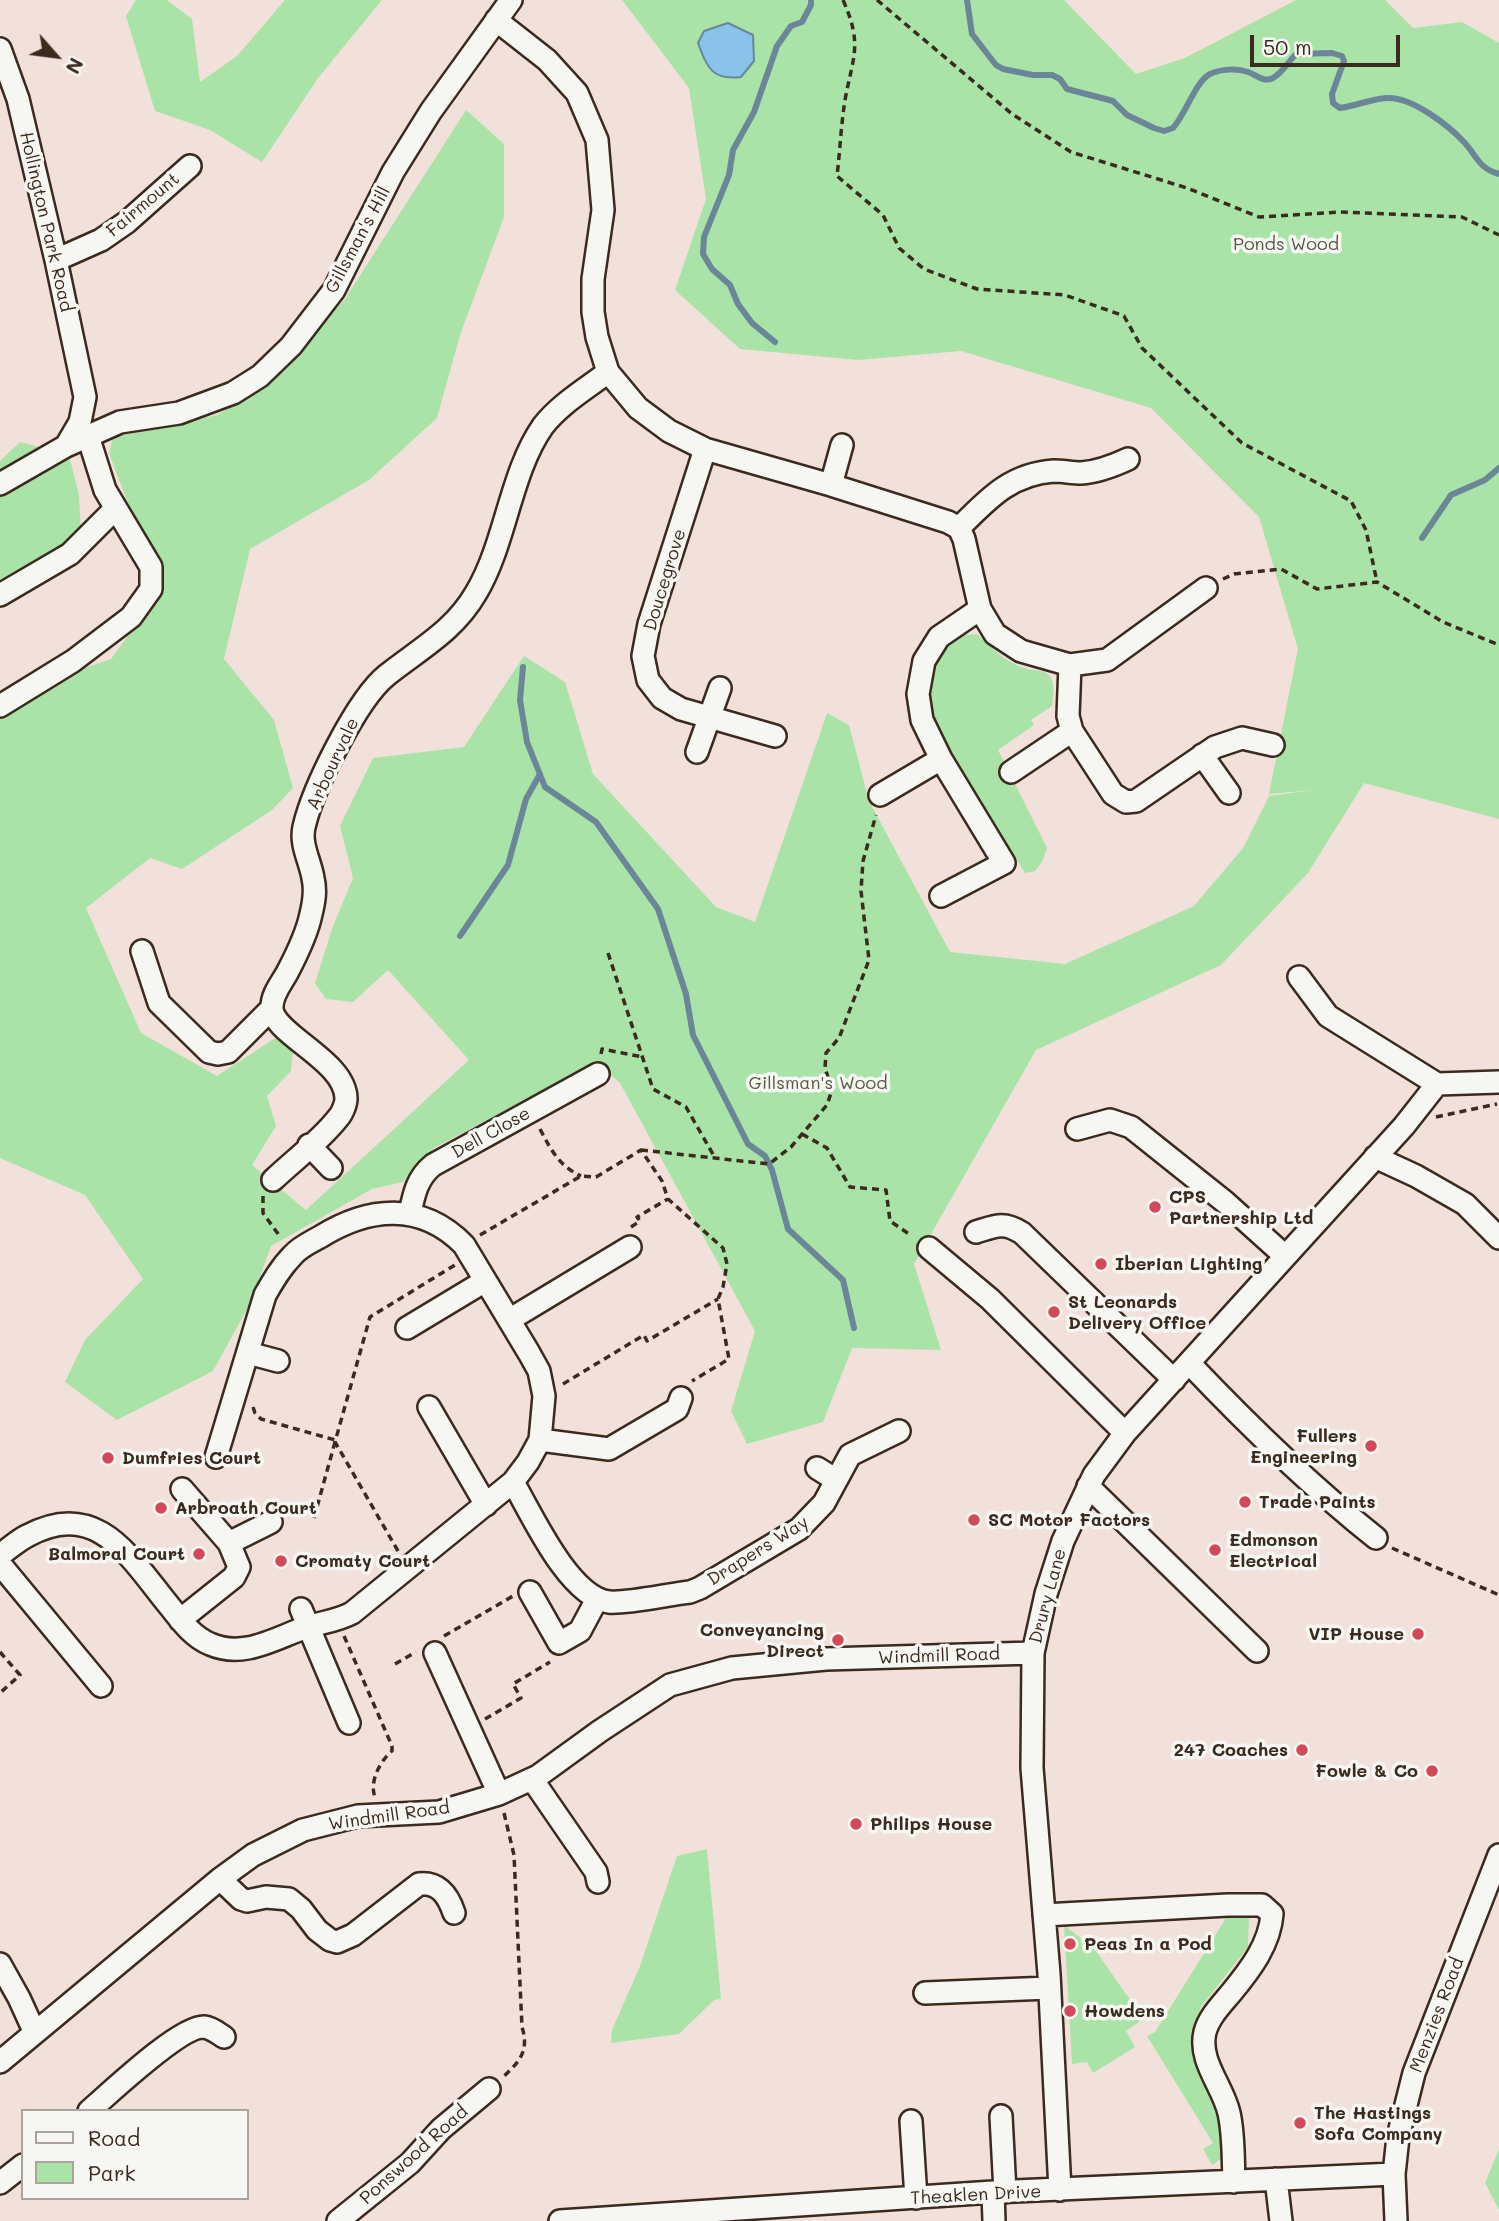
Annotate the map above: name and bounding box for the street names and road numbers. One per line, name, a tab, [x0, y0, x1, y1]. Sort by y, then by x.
street label: Hollington Park Road	[15, 130, 77, 314]
street label: Fairmount	[102, 168, 184, 242]
street label: Gillsman's Hill	[321, 183, 395, 297]
street label: Doucegrove	[639, 526, 691, 634]
street label: Arbourvale	[302, 715, 364, 813]
street label: Dell Close	[448, 1103, 534, 1163]
street label: Drapers Way	[704, 1511, 812, 1591]
street label: Drury Lane	[1025, 1546, 1071, 1646]
street label: Windmill Road	[878, 1643, 1000, 1669]
street label: Windmill Road	[327, 1797, 451, 1835]
street label: Menzies Road	[1405, 1954, 1469, 2076]
street label: Ponswood Road	[356, 2101, 472, 2209]
street label: Theaklen Drive	[910, 2181, 1042, 2209]

